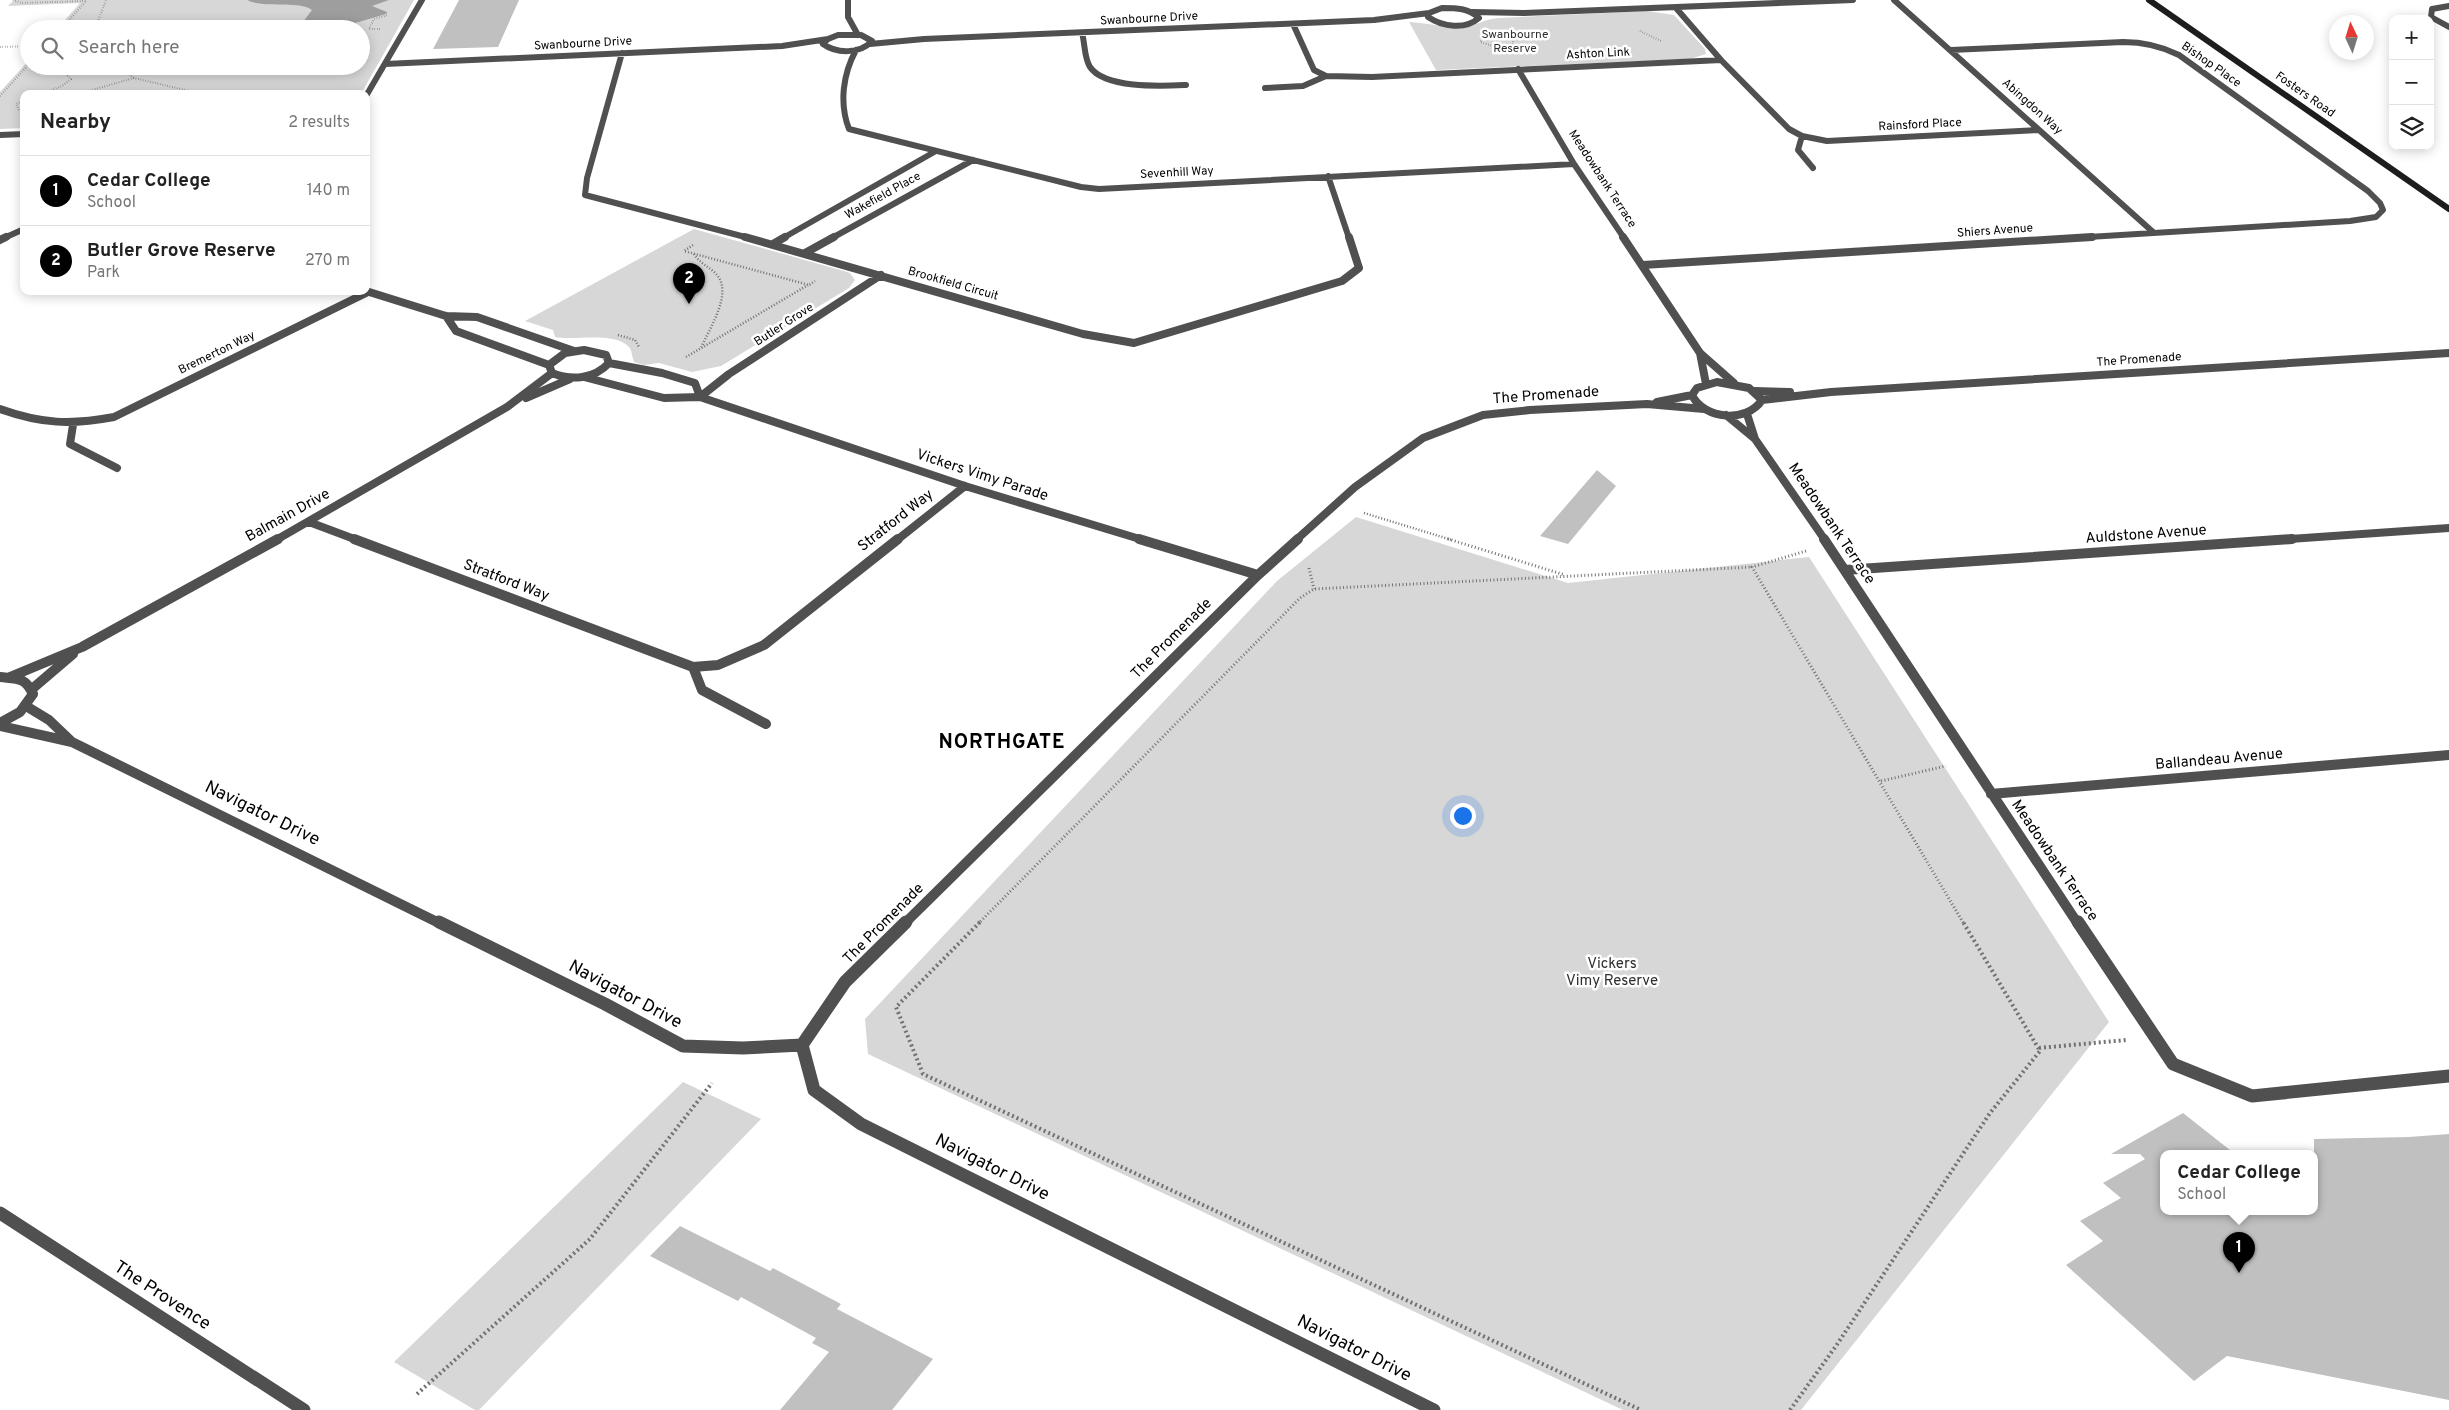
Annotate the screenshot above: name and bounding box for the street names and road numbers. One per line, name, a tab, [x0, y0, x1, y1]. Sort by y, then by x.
street label: Swanbourne Drive	[1100, 8, 1198, 30]
street label: Swanbourne Drive	[534, 33, 632, 55]
street label: Bishop Place	[2178, 39, 2244, 91]
street label: Ashton Link	[1566, 44, 1630, 64]
street label: Fosters Road	[2272, 68, 2338, 122]
street label: Abingdon Way	[1998, 75, 2066, 139]
street label: Rainsford Place	[1878, 115, 1962, 135]
street label: Meadowbank Terrace	[1564, 127, 1640, 231]
street label: Sevenhill Way	[1140, 163, 1214, 183]
street label: Wakefield Place	[842, 169, 924, 223]
street label: Shiers Avenue	[1956, 220, 2034, 242]
street label: Brookfield Circuit	[906, 263, 1000, 305]
street label: Butler Grove	[751, 300, 817, 350]
street label: Bremerton Way	[176, 328, 258, 378]
street label: The Promenade	[2096, 349, 2182, 371]
street label: The Promenade	[1492, 383, 1600, 409]
street label: Vickers Vimy Parade	[914, 446, 1050, 506]
street label: Meadowbank Terrace	[1783, 460, 1879, 588]
street label: Balmain Drive	[242, 485, 334, 547]
street label: Stratford Way	[854, 486, 938, 556]
street label: Auldstone Avenue	[2085, 521, 2207, 549]
street label: Stratford Way	[460, 556, 552, 606]
street label: The Promenade	[1128, 595, 1216, 683]
street label: Ballandeau Avenue	[2154, 745, 2284, 775]
street label: Navigator Drive	[201, 776, 323, 852]
street label: Meadowbank Terrace	[2006, 797, 2102, 925]
street label: The Promenade	[840, 880, 928, 968]
street label: Navigator Drive	[564, 955, 686, 1035]
street label: Navigator Drive	[931, 1129, 1053, 1207]
street label: The Provence	[109, 1256, 215, 1336]
street label: Navigator Drive	[1293, 1310, 1415, 1388]

